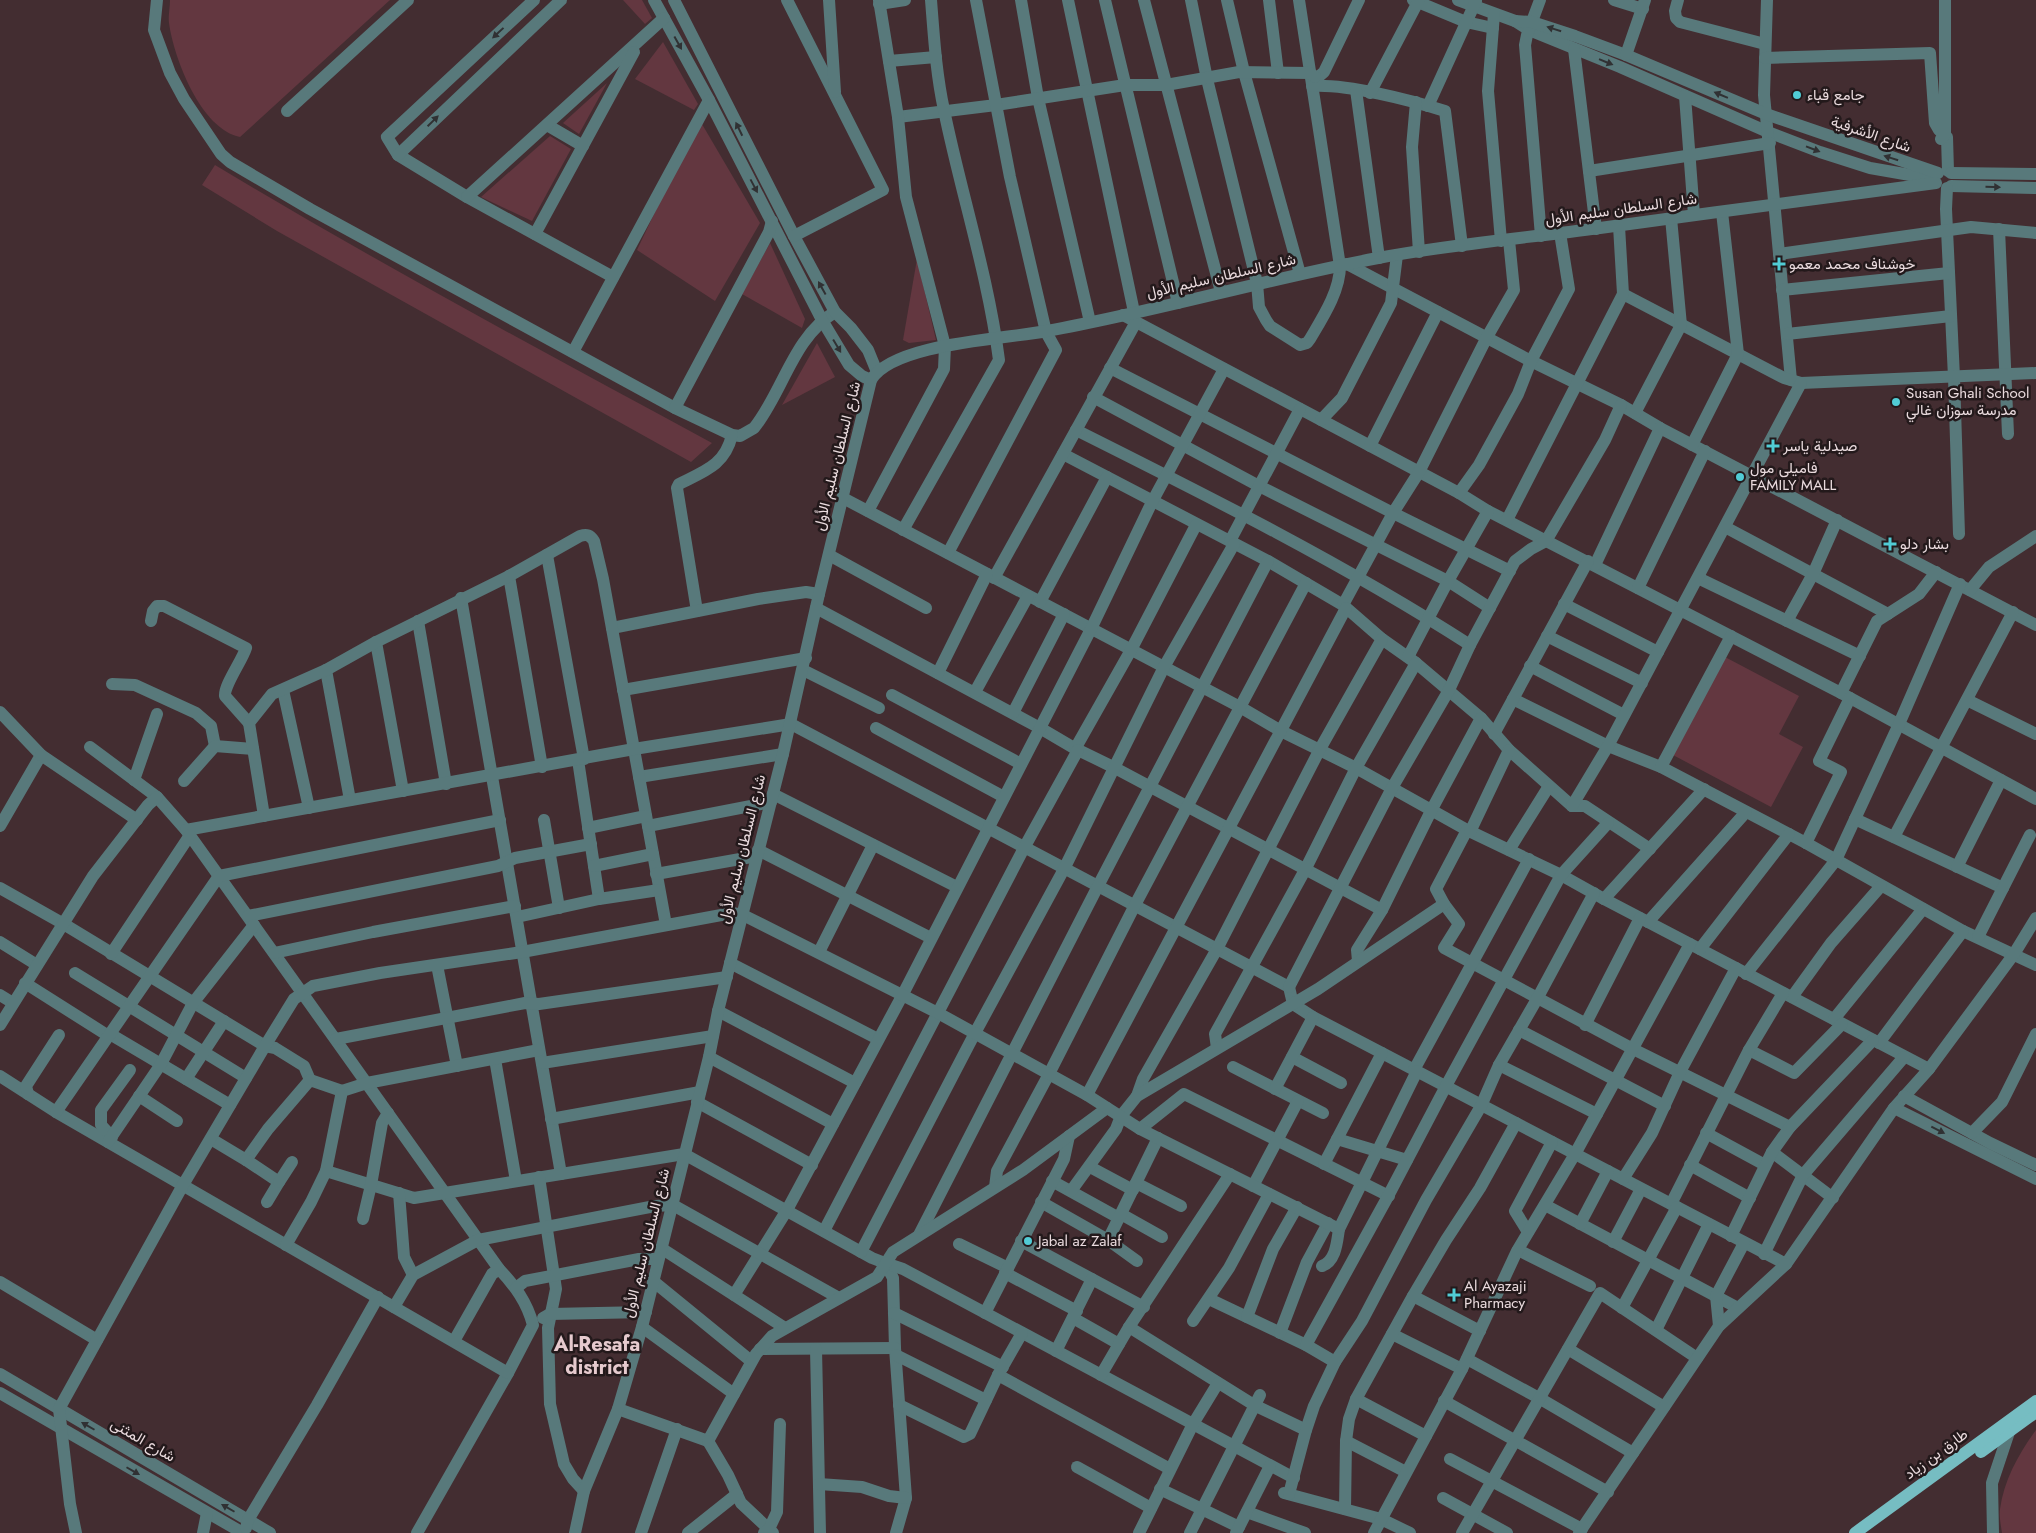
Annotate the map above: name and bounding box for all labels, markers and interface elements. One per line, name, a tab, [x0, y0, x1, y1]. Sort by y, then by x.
one-way arrow	[1546, 24, 1561, 32]
one-way arrow	[492, 27, 504, 39]
one-way arrow	[673, 36, 682, 50]
one-way arrow	[1599, 59, 1614, 66]
place label: جامع قباء	[1807, 84, 1865, 106]
marker: جامع قباء	[1791, 89, 1803, 101]
one-way arrow	[1714, 91, 1728, 99]
street label: شارع الأشرفية	[1828, 110, 1914, 158]
one-way arrow	[427, 115, 439, 127]
one-way arrow	[735, 121, 743, 136]
one-way arrow	[1806, 146, 1821, 153]
one-way arrow	[1884, 154, 1899, 161]
one-way arrow	[750, 179, 758, 194]
one-way arrow	[1986, 183, 2002, 191]
street label: شارع السلطان سليم الأول	[1544, 187, 1698, 231]
street label: شارع السلطان سليم الأول	[1144, 248, 1298, 304]
place label: خوشناف محمد معمو	[1789, 253, 1915, 275]
marker: خوشناف محمد معمو	[1773, 258, 1785, 270]
one-way arrow	[818, 281, 826, 296]
one-way arrow	[833, 339, 842, 352]
street label: شارع السلطان سليم الأول	[808, 379, 866, 533]
place label: Susan Ghali School مدرسة سوزان غالي	[1906, 382, 2029, 423]
marker: Susan Ghali School مدرسة سوزان غالي	[1890, 396, 1902, 408]
place label: صيدلية ياسر	[1782, 435, 1857, 457]
marker: صيدلية ياسر	[1767, 440, 1779, 452]
place label: فاميلي مول FAMILY MALL	[1750, 457, 1837, 496]
marker: فاميلي مول FAMILY MALL	[1734, 471, 1746, 483]
place label: بشار دلو	[1900, 533, 1949, 555]
marker: بشار دلو	[1884, 538, 1896, 550]
street label: شارع السلطان سليم الأول	[713, 772, 771, 926]
one-way arrow	[1931, 1126, 1945, 1134]
street label: شارع السلطان سليم الأول	[617, 1166, 675, 1320]
place label: Jabal az Zalaf	[1036, 1230, 1122, 1252]
marker: Jabal az Zalaf	[1022, 1235, 1034, 1247]
place label: Al Ayazaji Pharmacy	[1464, 1275, 1527, 1314]
marker: Al Ayazaji Pharmacy	[1448, 1289, 1460, 1301]
district label: Al-Resafa district	[553, 1330, 640, 1382]
street label: شارع المثنى	[106, 1413, 180, 1468]
one-way arrow	[81, 1421, 94, 1430]
street label: طارق بن زياد	[1900, 1423, 1973, 1485]
one-way arrow	[126, 1466, 140, 1475]
one-way arrow	[221, 1504, 234, 1513]

